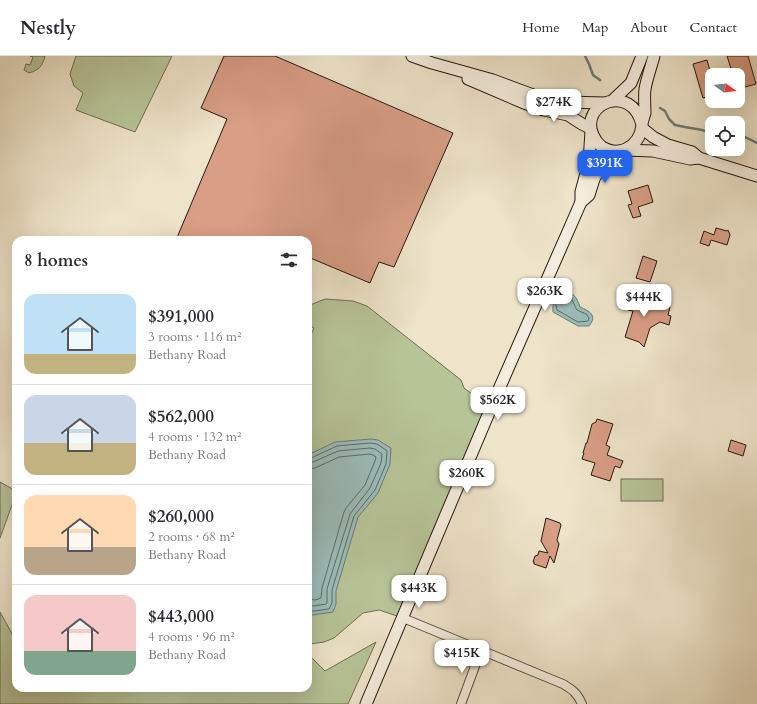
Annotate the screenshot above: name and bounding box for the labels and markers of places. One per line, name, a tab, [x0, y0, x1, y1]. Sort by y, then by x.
pin: $274K	[526, 89, 582, 123]
pin: $391K	[577, 150, 633, 184]
pin: $263K	[517, 278, 573, 312]
pin: $444K	[616, 284, 672, 318]
pin: $562K	[470, 387, 526, 421]
pin: $260K	[439, 460, 495, 494]
pin: $443K	[391, 575, 447, 609]
pin: $415K	[434, 640, 490, 674]

